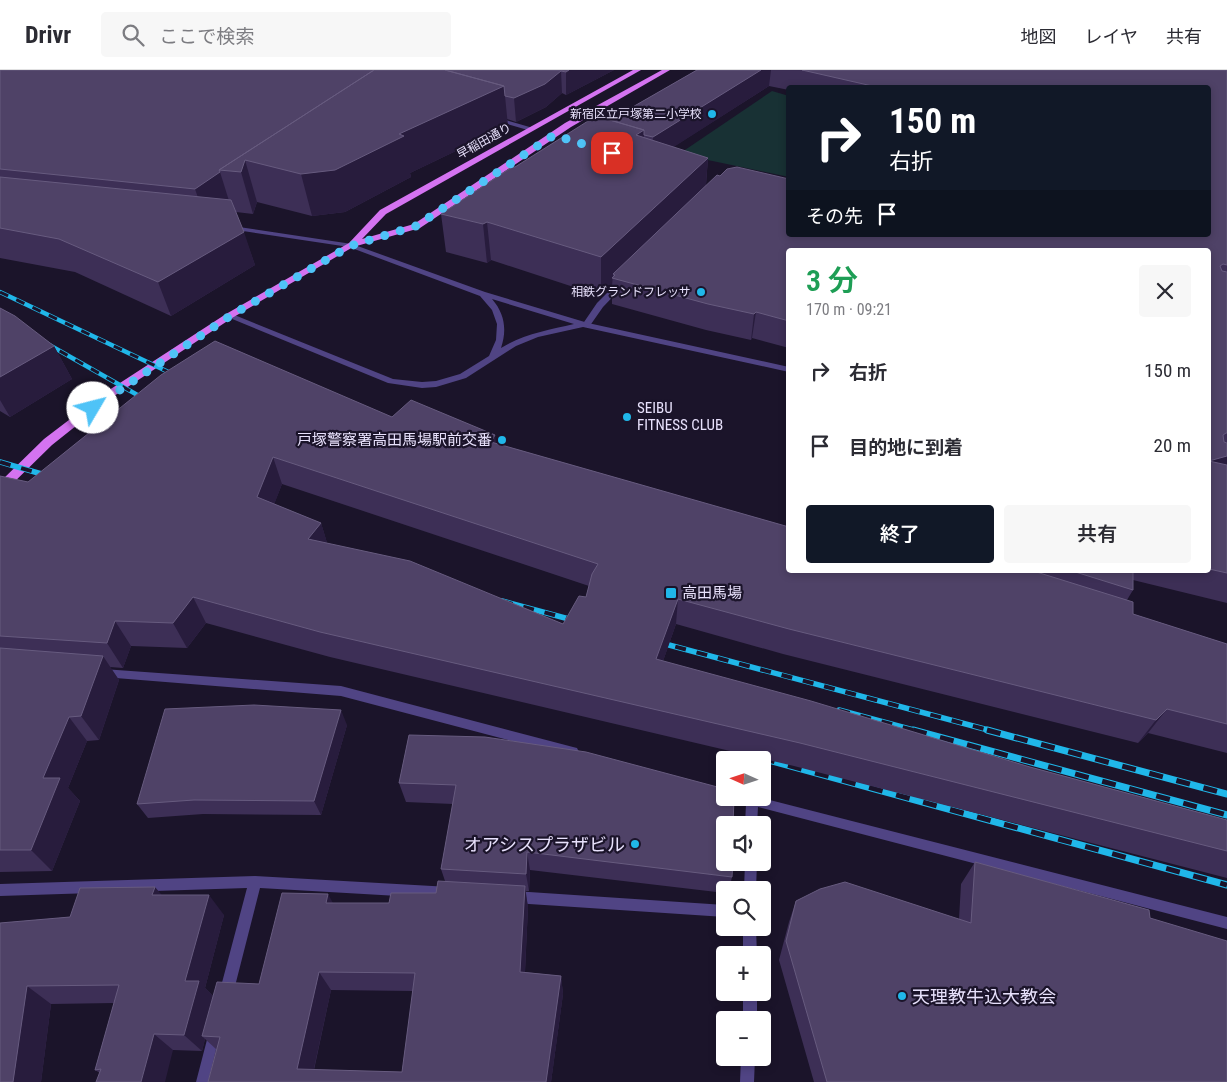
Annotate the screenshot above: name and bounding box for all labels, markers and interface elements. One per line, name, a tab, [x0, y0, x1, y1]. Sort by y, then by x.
search box	[101, 12, 451, 57]
text: Drivr	[25, 21, 71, 49]
icon: search	[119, 21, 147, 49]
text: ここで検索	[159, 25, 254, 48]
text: 地図	[1021, 26, 1057, 47]
text: レイヤ	[1085, 26, 1138, 47]
text: 共有	[1166, 26, 1202, 47]
text: 150 m	[889, 101, 976, 142]
icon: right	[806, 105, 871, 170]
place label: 新宿区立戸塚第二小学校	[570, 107, 702, 121]
marker: 新宿区立戸塚第二小学校	[706, 108, 718, 120]
street label: 早稲田通り	[454, 120, 514, 162]
pin	[591, 132, 633, 174]
icon: arrive	[598, 139, 626, 167]
text: 右折	[889, 149, 933, 174]
icon: arrive	[873, 200, 901, 228]
text: その先	[806, 205, 863, 228]
text: 3 分	[806, 263, 858, 298]
button: close	[1139, 265, 1191, 317]
place label: 相鉄グランドフレッサ	[571, 285, 691, 299]
marker: 相鉄グランドフレッサ	[695, 286, 707, 298]
text: 170 m · 09:21	[806, 300, 892, 319]
icon: right	[806, 357, 834, 385]
text: 150 m	[1144, 359, 1191, 382]
text: 右折	[849, 361, 887, 384]
position arrow	[66, 381, 118, 433]
place label: SEIBU FITNESS CLUB	[637, 399, 723, 434]
marker: SEIBU FITNESS CLUB	[621, 411, 633, 423]
place label: 戸塚警察署高田馬場駅前交番	[297, 431, 492, 449]
icon: arrive	[806, 432, 834, 460]
marker: 戸塚警察署高田馬場駅前交番	[496, 434, 508, 446]
text: 20 m	[1154, 434, 1191, 457]
text: 目的地に到着	[849, 436, 963, 459]
button: 終了	[806, 505, 994, 563]
button: 共有	[1004, 505, 1191, 563]
place label: 高田馬場	[682, 584, 742, 602]
marker: 高田馬場	[664, 586, 678, 600]
north arrow	[716, 751, 771, 806]
map controls	[716, 751, 771, 1066]
button: sound	[716, 816, 771, 871]
place label: オアシスプラザビル	[464, 834, 625, 855]
marker: オアシスプラザビル	[629, 838, 641, 850]
button: search	[716, 881, 771, 936]
button: +	[716, 946, 771, 1001]
place label: 天理教牛込大教会	[912, 986, 1056, 1007]
marker: 天理教牛込大教会	[896, 990, 908, 1002]
button: −	[716, 1011, 771, 1066]

